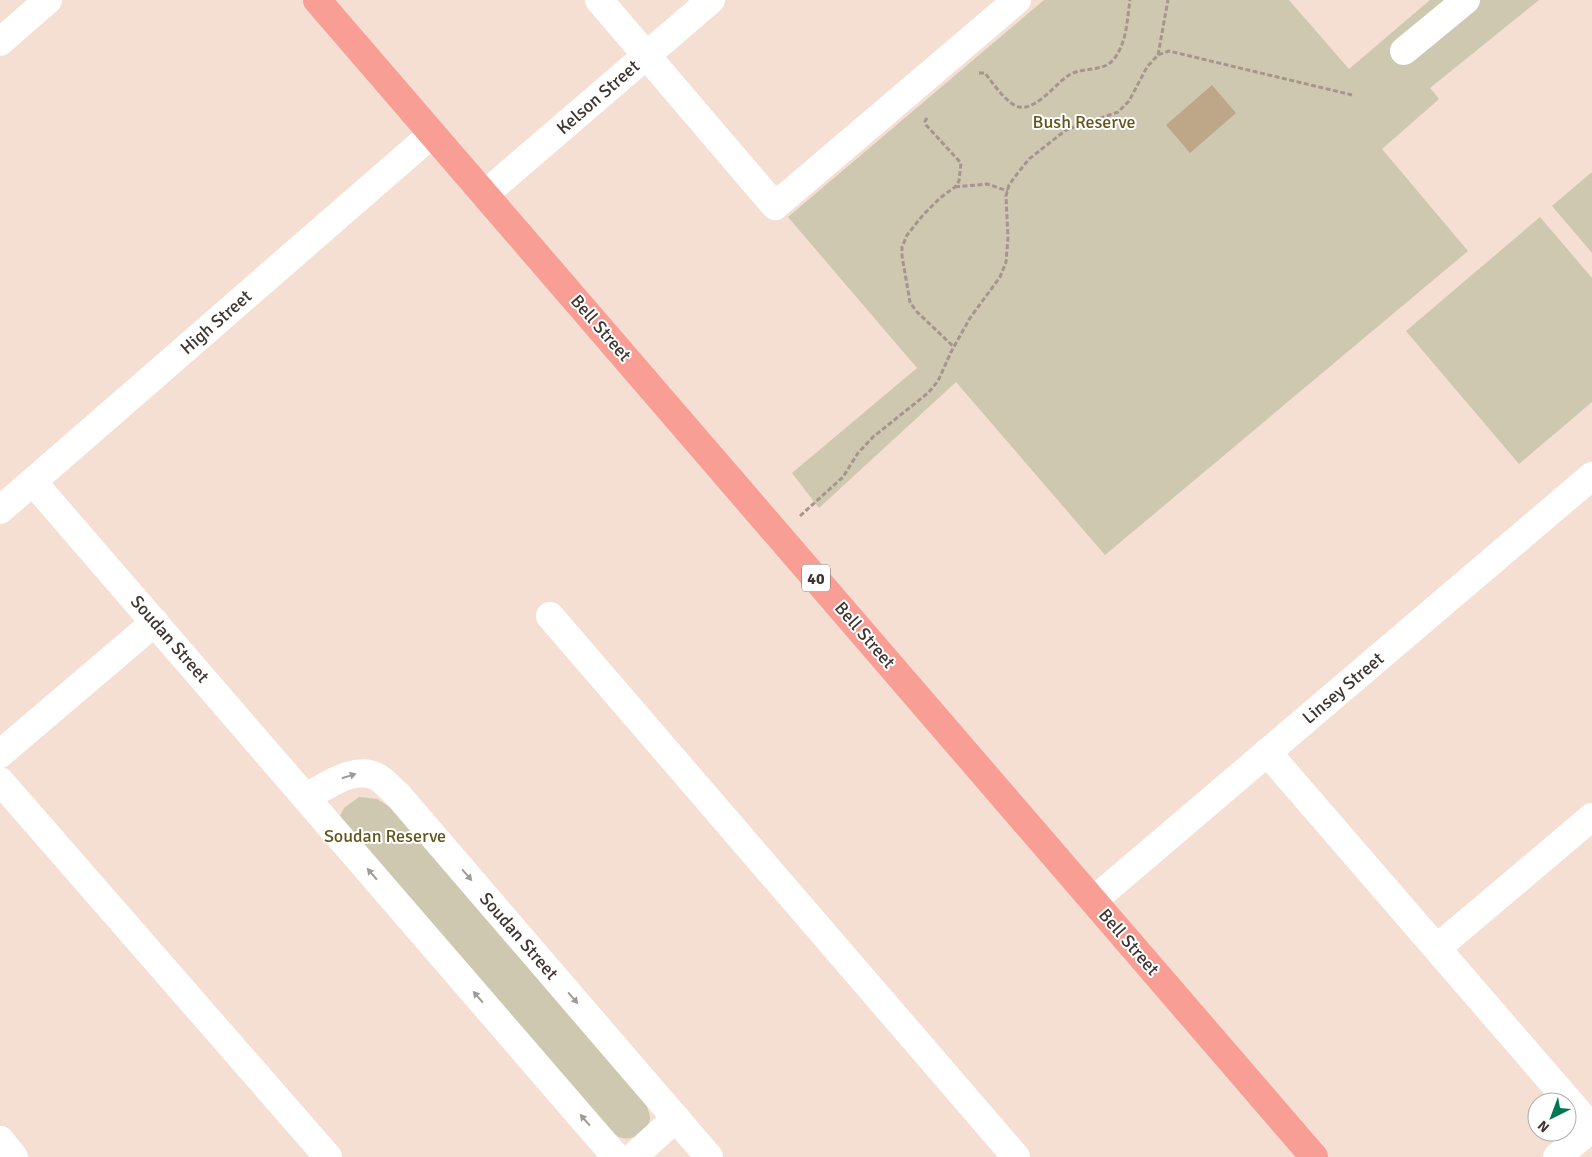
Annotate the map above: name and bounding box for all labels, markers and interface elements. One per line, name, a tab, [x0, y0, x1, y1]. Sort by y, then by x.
street label: Kelson Street	[552, 55, 644, 139]
park label: Bush Reserve	[1033, 111, 1135, 133]
street label: High Street	[176, 285, 256, 359]
street label: Bell Street	[566, 290, 636, 366]
road number: 40	[802, 564, 830, 592]
street label: Soudan Street	[126, 591, 214, 687]
street label: Bell Street	[830, 597, 900, 673]
street label: Linsey Street	[1298, 648, 1388, 728]
one-way arrow	[342, 772, 357, 779]
park label: Soudan Reserve	[324, 825, 446, 847]
one-way arrow	[366, 869, 378, 881]
one-way arrow	[461, 869, 472, 882]
street label: Soudan Street	[475, 888, 563, 984]
street label: Bell Street	[1094, 904, 1164, 980]
one-way arrow	[473, 991, 484, 1004]
one-way arrow	[567, 992, 578, 1005]
north arrow	[1527, 1092, 1577, 1142]
one-way arrow	[579, 1114, 590, 1127]
text: N	[1534, 1117, 1553, 1136]

